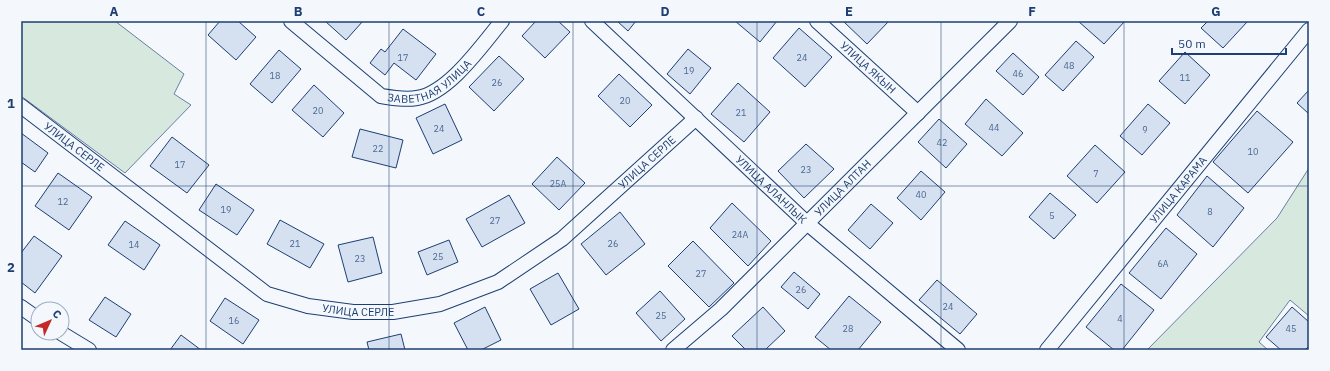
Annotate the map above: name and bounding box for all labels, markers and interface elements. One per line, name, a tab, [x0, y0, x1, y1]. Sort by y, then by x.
text: A	[110, 3, 119, 20]
text: B	[294, 3, 303, 20]
text: C	[477, 3, 486, 20]
text: D	[660, 3, 670, 20]
text: E	[845, 3, 853, 20]
text: F	[1028, 3, 1036, 20]
text: G	[1211, 3, 1221, 20]
scale bar	[1172, 30, 1286, 56]
text: 50 m	[1178, 36, 1206, 51]
street label: УЛИЦА ЯКЫН	[837, 38, 899, 96]
house number: 17	[398, 52, 408, 63]
house number: 24	[797, 52, 807, 63]
street label: ЗАВЕТНАЯ УЛИЦА	[387, 56, 474, 106]
house number: 48	[1064, 60, 1074, 71]
house number: 19	[684, 65, 694, 76]
house number: 46	[1013, 68, 1023, 79]
house number: 18	[270, 70, 280, 81]
house number: 11	[1180, 72, 1190, 83]
house number: 26	[492, 77, 502, 88]
text: 1	[7, 95, 15, 112]
house number: 20	[620, 95, 630, 106]
house number: 20	[313, 105, 323, 116]
house number: 21	[736, 107, 746, 118]
street label: УЛИЦА СЕРЛЕ	[41, 119, 107, 174]
house number: 44	[989, 122, 999, 133]
house number: 24	[434, 123, 444, 134]
house number: 9	[1142, 124, 1148, 135]
street label: УЛИЦА СЕРЛЕ	[615, 133, 679, 192]
house number: 42	[937, 137, 947, 148]
house number: 22	[373, 143, 383, 154]
house number: 10	[1248, 146, 1258, 157]
street label: УЛИЦА АЛАНЛЫК	[733, 153, 810, 226]
street label: УЛИЦА КАРАМА	[1147, 153, 1210, 226]
street label: УЛИЦА АЛТАН	[812, 157, 874, 219]
house number: 17	[175, 159, 185, 170]
house number: 23	[801, 164, 811, 175]
house number: 7	[1093, 168, 1099, 179]
house number: 25А	[550, 178, 567, 189]
house number: 40	[916, 189, 926, 200]
house number: 12	[58, 196, 68, 207]
house number: 19	[221, 204, 231, 215]
house number: 8	[1207, 206, 1213, 217]
house number: 5	[1049, 210, 1055, 221]
house number: 27	[490, 215, 500, 226]
house number: 24А	[732, 229, 749, 240]
house number: 21	[290, 238, 300, 249]
house number: 26	[608, 238, 618, 249]
house number: 14	[129, 239, 139, 250]
house number: 25	[433, 251, 443, 262]
house number: 23	[355, 253, 365, 264]
house number: 6А	[1157, 258, 1169, 269]
text: 2	[7, 259, 15, 276]
house number: 27	[696, 268, 706, 279]
house number: 26	[796, 284, 806, 295]
north arrow	[30, 301, 70, 341]
street label: УЛИЦА СЕРЛЕ	[321, 301, 394, 319]
house number: 24	[943, 301, 953, 312]
text: С	[50, 307, 65, 321]
house number: 25	[656, 310, 666, 321]
house number: 4	[1117, 313, 1123, 324]
house number: 16	[229, 315, 239, 326]
house number: 28	[843, 323, 853, 334]
house number: 45	[1286, 323, 1296, 334]

